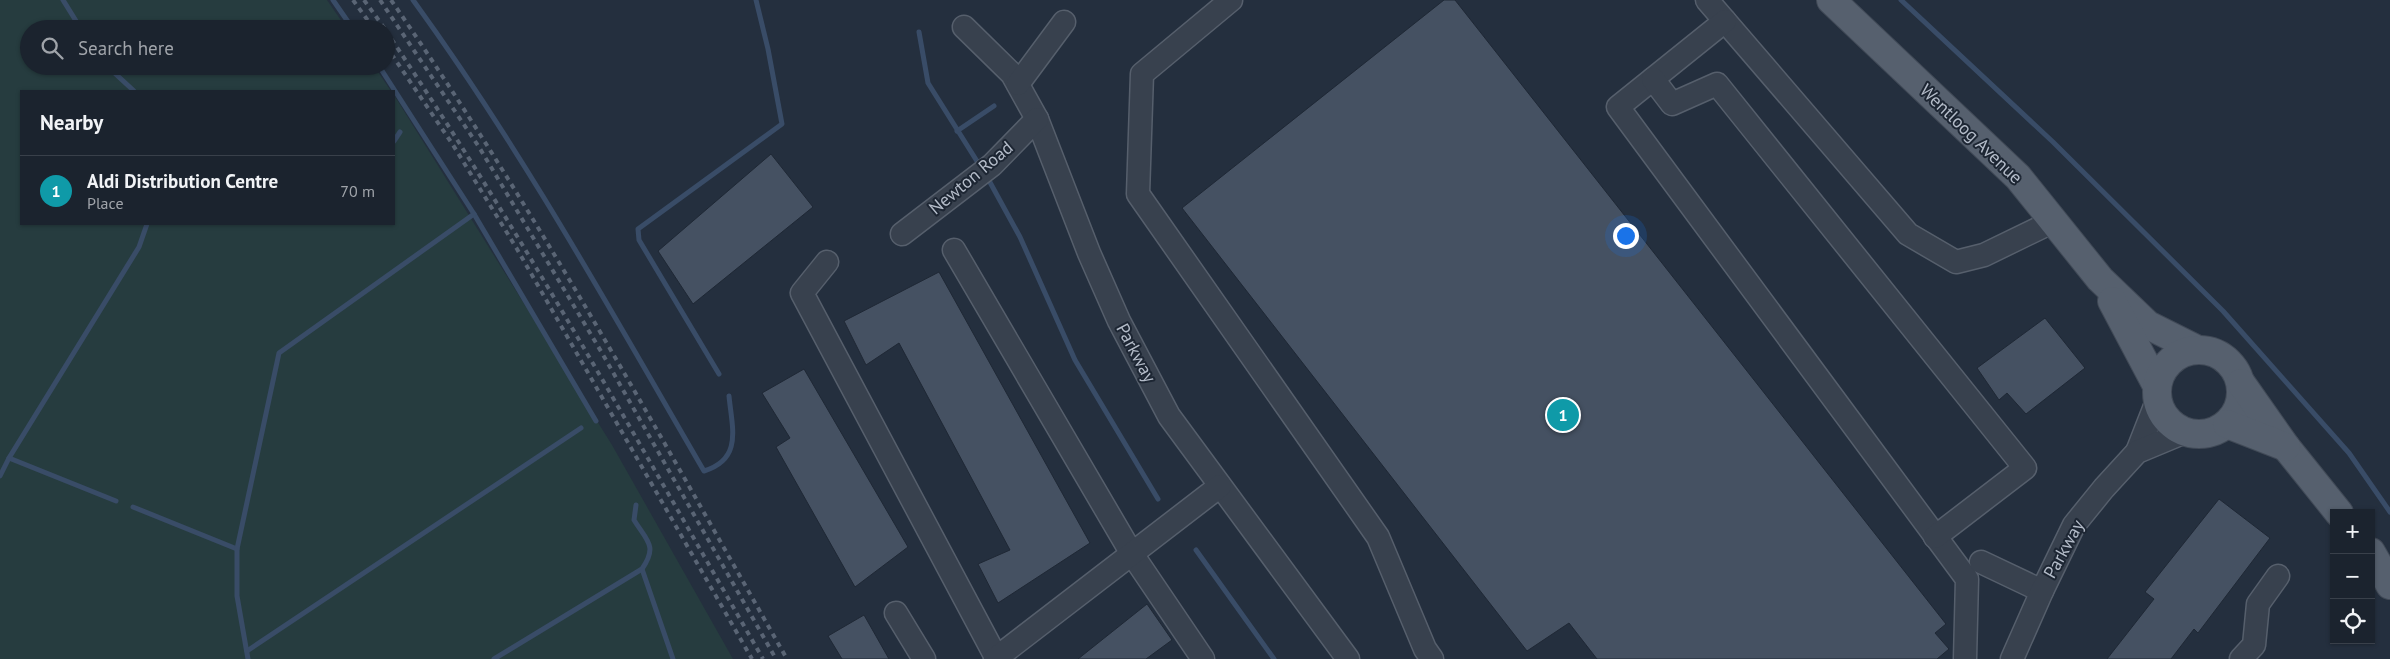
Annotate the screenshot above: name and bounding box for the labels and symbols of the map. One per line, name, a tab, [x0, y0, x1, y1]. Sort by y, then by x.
street label: Wentloog Avenue	[1915, 79, 2027, 188]
street label: Newton Road	[924, 136, 1017, 219]
your location	[1613, 223, 1639, 249]
street label: Parkway	[1111, 319, 1162, 387]
pin: 1	[1547, 396, 1579, 434]
street label: Parkway	[2038, 515, 2089, 582]

